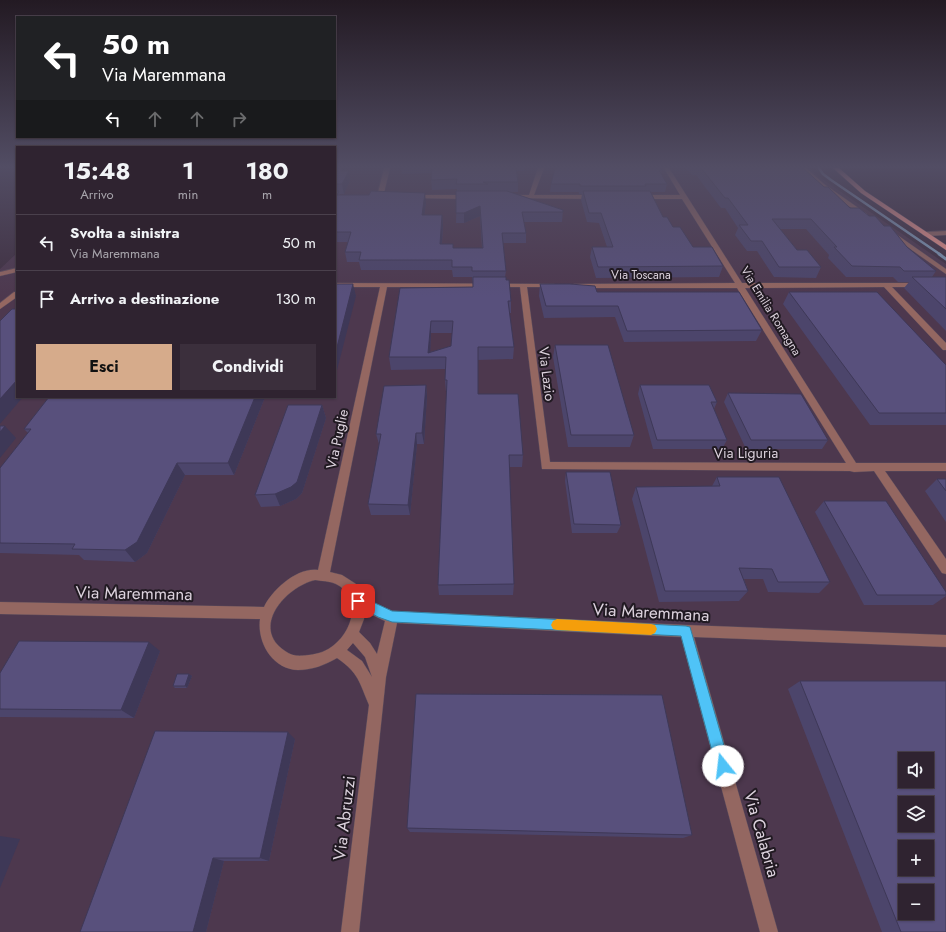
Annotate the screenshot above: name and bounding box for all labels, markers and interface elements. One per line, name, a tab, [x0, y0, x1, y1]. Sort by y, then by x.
text: 50 m	[102, 24, 170, 65]
icon: left	[36, 32, 88, 84]
text: Via Maremmana	[102, 62, 226, 88]
icon: left	[102, 108, 124, 130]
icon: ahead	[144, 108, 166, 130]
icon: ahead	[186, 108, 208, 130]
icon: right	[228, 108, 250, 130]
text: 15:48	[63, 153, 131, 188]
text: 1	[182, 153, 194, 188]
text: 180	[246, 153, 289, 188]
text: Arrivo	[80, 185, 114, 204]
text: min	[178, 185, 198, 204]
text: m	[262, 185, 272, 204]
text: Svolta a sinistra	[70, 222, 180, 244]
icon: left	[36, 232, 58, 254]
text: 50 m	[282, 232, 316, 254]
text: Via Maremmana	[70, 244, 159, 263]
street label: Via Emilia Romagna	[736, 263, 806, 359]
street label: Via Toscana	[611, 266, 671, 284]
icon: arrive	[36, 288, 58, 310]
text: Arrivo a destinazione	[70, 288, 219, 310]
text: 130 m	[276, 288, 316, 310]
button: Esci	[36, 344, 172, 390]
button: Condividi	[180, 344, 316, 390]
street label: Via Lazio	[534, 346, 560, 403]
street label: Via Puglie	[321, 407, 353, 471]
street label: Via Liguria	[714, 443, 778, 463]
street label: Via Maremmana	[75, 580, 193, 606]
pin	[341, 584, 375, 618]
icon: arrive	[347, 590, 369, 612]
street label: Via Maremmana	[592, 597, 710, 627]
position arrow	[702, 745, 744, 787]
map controls	[898, 752, 934, 920]
button: sound	[898, 752, 934, 788]
street label: Via Abruzzi	[327, 774, 361, 862]
street label: Via Calabria	[738, 788, 786, 880]
button: layers	[898, 796, 934, 832]
button: +	[898, 840, 934, 876]
button: −	[898, 884, 934, 920]

